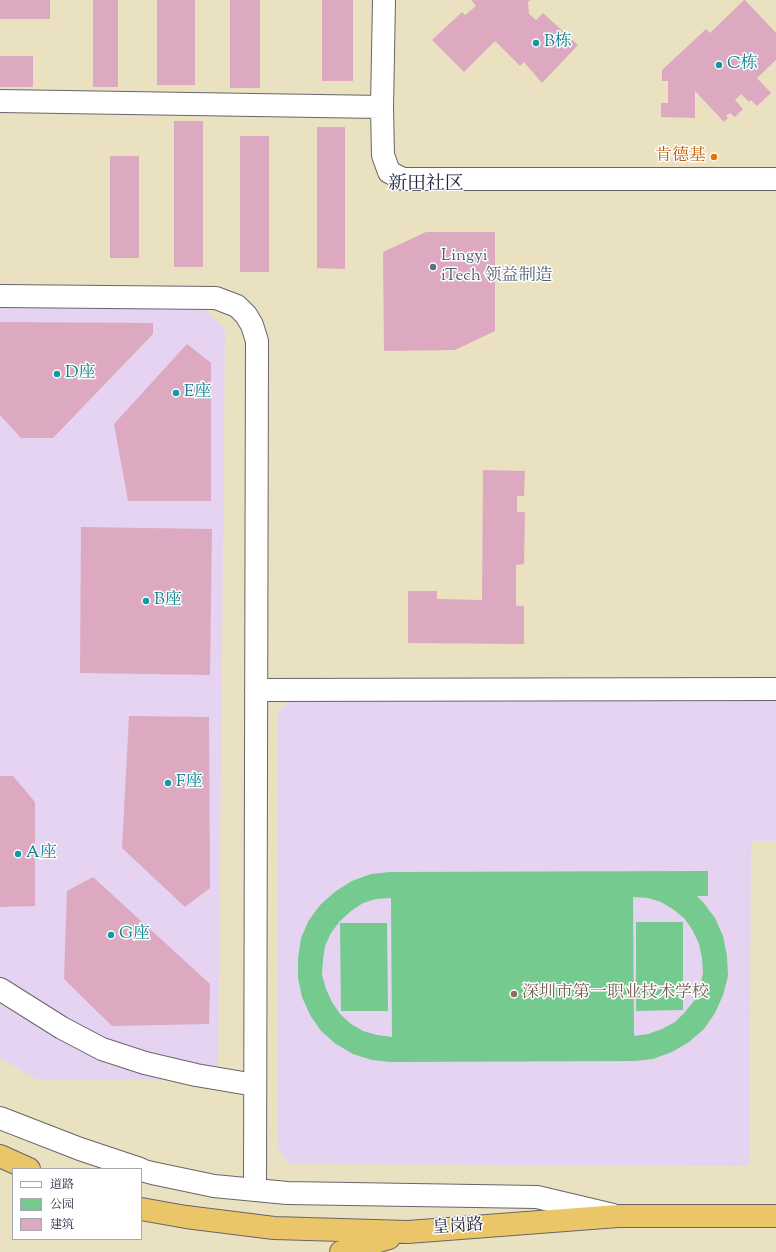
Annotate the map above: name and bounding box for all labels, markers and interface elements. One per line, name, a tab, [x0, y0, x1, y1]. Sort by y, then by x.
place label: B栋	[544, 33, 572, 53]
marker: B栋	[531, 38, 541, 48]
place label: C栋	[727, 55, 758, 75]
marker: C栋	[714, 60, 724, 70]
place label: 肯德基	[655, 147, 706, 167]
marker: 肯德基	[709, 152, 719, 162]
district label: 新田社区	[388, 175, 464, 197]
place label: Lingyi iTech 领益制造	[441, 247, 553, 287]
marker: Lingyi iTech 领益制造	[428, 262, 438, 272]
place label: D座	[65, 364, 95, 384]
marker: D座	[52, 369, 62, 379]
place label: E座	[184, 383, 211, 403]
marker: E座	[171, 388, 181, 398]
place label: B座	[154, 591, 182, 611]
marker: B座	[141, 596, 151, 606]
place label: F座	[176, 773, 202, 793]
marker: F座	[163, 778, 173, 788]
place label: A座	[26, 844, 57, 864]
marker: A座	[13, 849, 23, 859]
place label: G座	[119, 925, 150, 945]
marker: G座	[106, 930, 116, 940]
place label: 深圳市第一职业技术学校	[522, 984, 709, 1004]
marker: 深圳市第一职业技术学校	[509, 989, 519, 999]
legend	[12, 1168, 142, 1240]
text: 道路	[50, 1176, 74, 1194]
text: 公园	[50, 1196, 74, 1214]
text: 建筑	[50, 1216, 74, 1234]
street label: 皇岗路	[432, 1216, 484, 1240]

